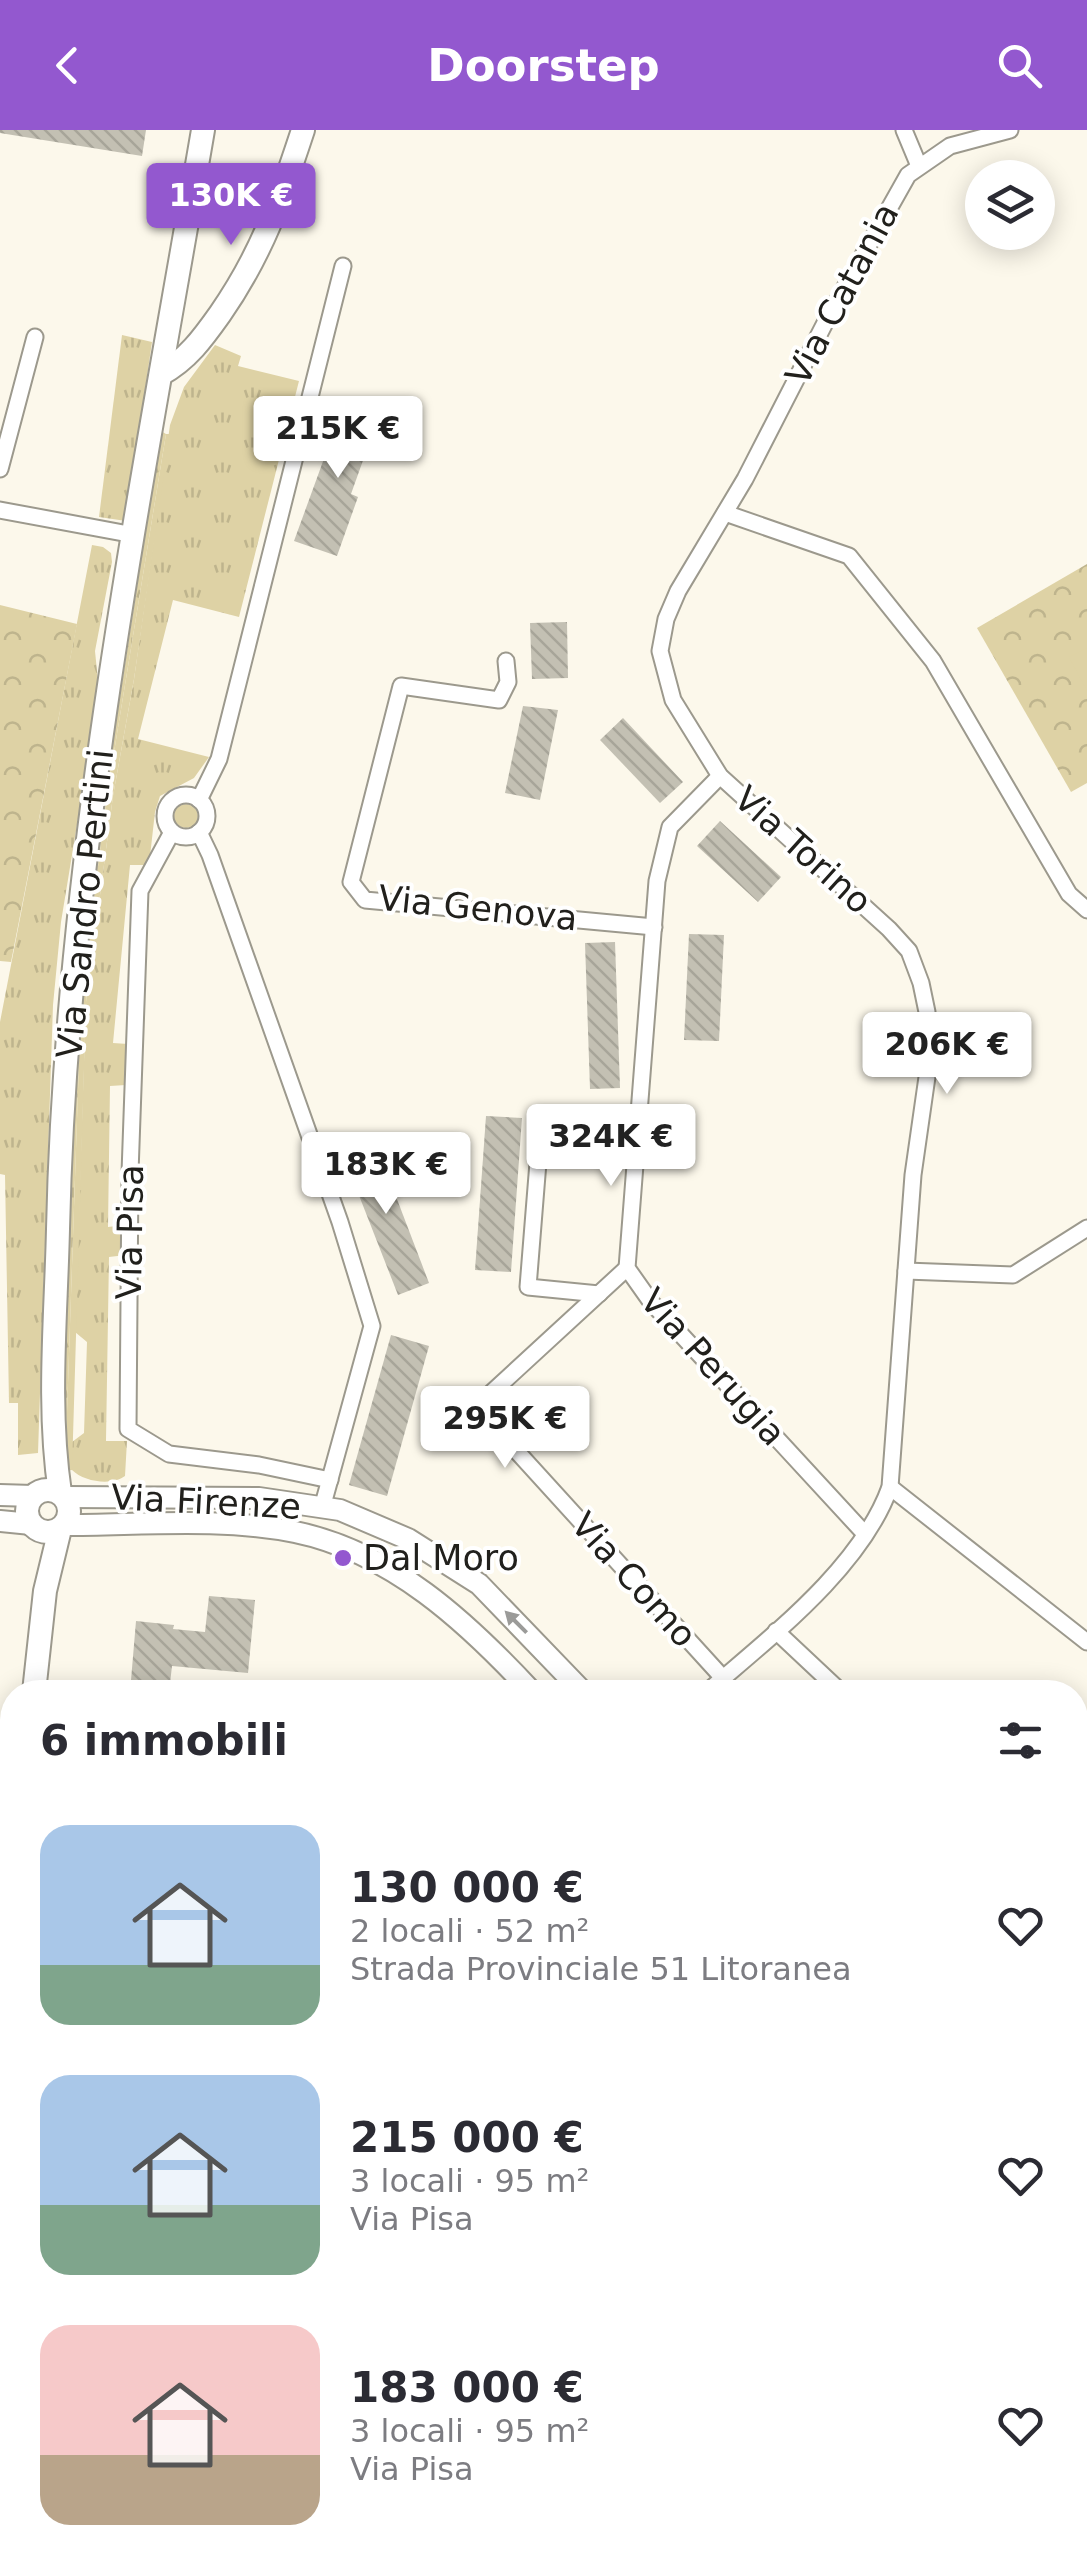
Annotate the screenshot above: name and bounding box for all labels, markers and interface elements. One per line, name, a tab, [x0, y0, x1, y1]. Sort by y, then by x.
icon: back	[40, 38, 95, 93]
icon: search	[992, 38, 1047, 93]
text: Doorstep	[427, 39, 660, 92]
map controls	[965, 160, 1055, 250]
button: layers	[965, 160, 1055, 250]
pin: 130K €	[150, 163, 312, 248]
text: 130K €	[169, 176, 294, 214]
street label: Via Catania	[777, 196, 907, 392]
pin: 215K €	[257, 396, 419, 481]
text: 215K €	[276, 409, 401, 447]
street label: Via Sandro Pertini	[49, 747, 121, 1061]
street label: Via Torino	[726, 778, 880, 922]
street label: Via Genova	[377, 878, 579, 938]
pin: 206K €	[866, 1012, 1028, 1097]
text: 206K €	[885, 1025, 1010, 1063]
pin: 324K €	[530, 1104, 692, 1189]
text: 324K €	[549, 1117, 674, 1155]
pin: 183K €	[305, 1132, 467, 1217]
text: 183K €	[324, 1145, 449, 1183]
street label: Via Pisa	[109, 1164, 151, 1300]
street label: Via Perugia	[632, 1280, 794, 1454]
pin: 295K €	[424, 1386, 586, 1471]
text: 295K €	[443, 1399, 568, 1437]
street label: Via Firenze	[110, 1477, 302, 1527]
street label: Via Como	[563, 1505, 705, 1655]
place label: Dal Moro	[363, 1538, 519, 1578]
marker: Dal Moro	[332, 1547, 354, 1569]
one-way arrow	[505, 1611, 528, 1635]
icon: filters	[993, 1713, 1048, 1768]
text: 6 immobili	[40, 1716, 288, 1765]
text: 130 000 €	[350, 1863, 584, 1912]
icon: home	[120, 1865, 240, 1985]
icon: heart	[993, 1898, 1048, 1953]
text: 2 locali · 52 m²	[350, 1912, 589, 1950]
text: Strada Provinciale 51 Litoranea	[350, 1950, 852, 1988]
text: 215 000 €	[350, 2113, 584, 2162]
icon: home	[120, 2115, 240, 2235]
icon: heart	[993, 2148, 1048, 2203]
text: 3 locali · 95 m²	[350, 2162, 589, 2200]
text: Via Pisa	[350, 2200, 474, 2238]
text: 183 000 €	[350, 2363, 584, 2412]
icon: home	[120, 2365, 240, 2485]
icon: heart	[993, 2398, 1048, 2453]
text: 3 locali · 95 m²	[350, 2412, 589, 2450]
text: Via Pisa	[350, 2450, 474, 2488]

